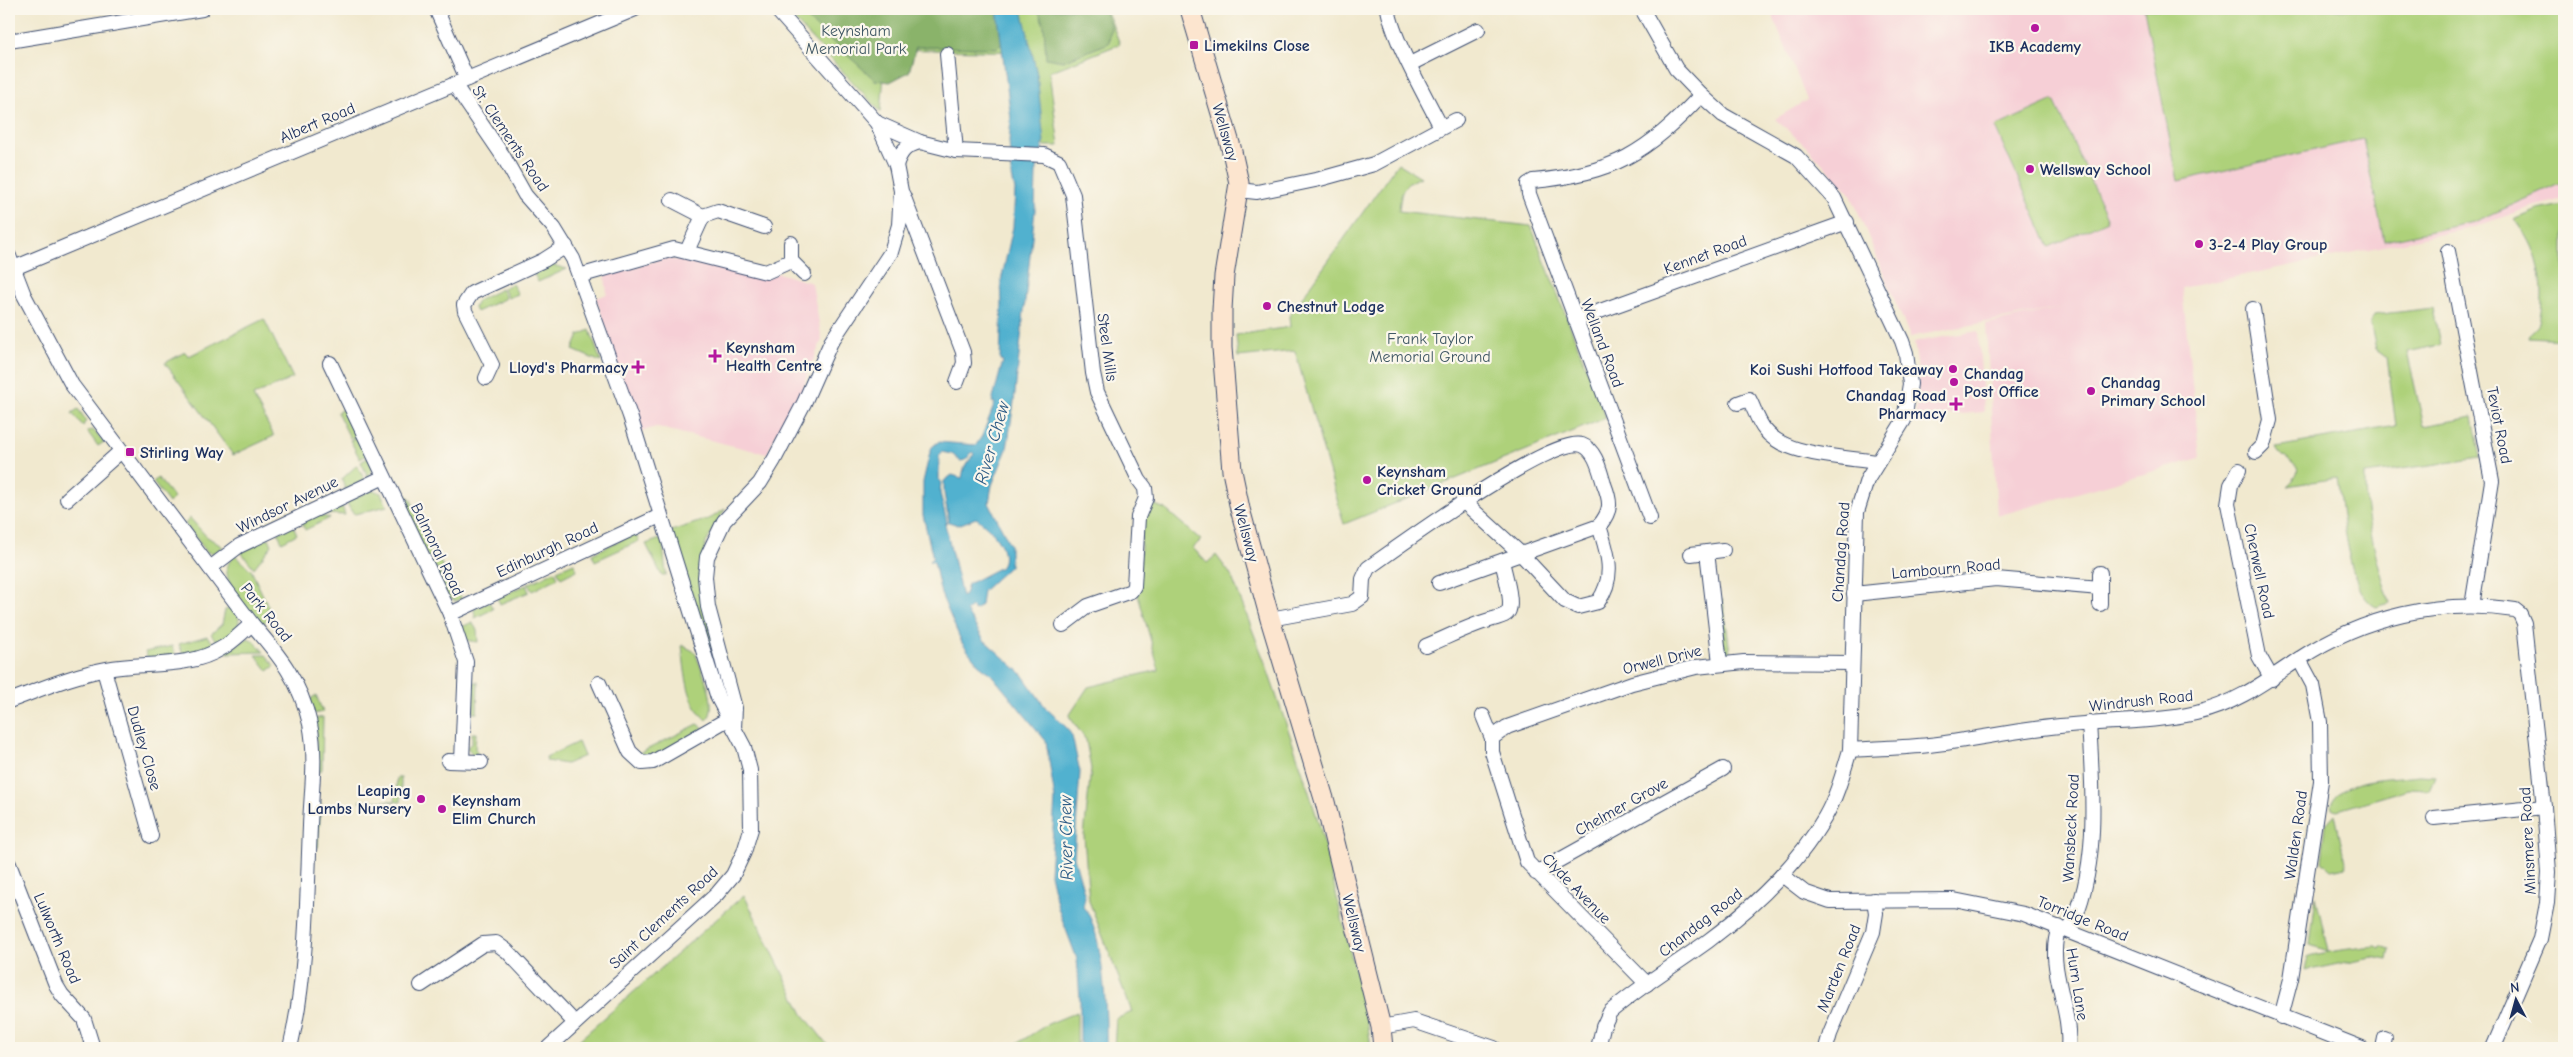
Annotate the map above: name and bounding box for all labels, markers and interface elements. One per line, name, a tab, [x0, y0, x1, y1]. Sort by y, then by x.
park label: Keynsham Memorial Park	[806, 22, 907, 58]
marker: IKB Academy	[2029, 22, 2041, 34]
place label: Limekilns Close	[1204, 37, 1310, 55]
place label: IKB Academy	[1989, 38, 2082, 56]
marker: Limekilns Close	[1188, 39, 1200, 51]
street label: St. Clements Road	[468, 82, 552, 195]
street label: Albert Road	[277, 99, 358, 147]
street label: Wellsway	[1208, 101, 1242, 164]
place label: Wellsway School	[2040, 161, 2151, 179]
marker: Wellsway School	[2024, 163, 2036, 175]
street label: Kennet Road	[1661, 232, 1749, 278]
place label: 3-2-4 Play Group	[2209, 236, 2327, 254]
marker: 3-2-4 Play Group	[2193, 238, 2205, 250]
street label: Welland Road	[1577, 297, 1627, 390]
place label: Chestnut Lodge	[1277, 298, 1384, 316]
marker: Chestnut Lodge	[1261, 300, 1273, 312]
street label: Steel Mills	[1093, 312, 1121, 383]
park label: Frank Taylor Memorial Ground	[1369, 330, 1491, 366]
place label: Keynsham Health Centre	[726, 339, 822, 375]
marker: Keynsham Health Centre	[708, 349, 722, 363]
place label: Lloyd's Pharmacy	[509, 359, 629, 377]
marker: Lloyd's Pharmacy	[632, 361, 644, 373]
place label: Koi Sushi Hotfood Takeaway	[1750, 361, 1944, 379]
marker: Koi Sushi Hotfood Takeaway	[1947, 363, 1959, 375]
place label: Chandag Post Office	[1964, 365, 2039, 401]
place label: Chandag Primary School	[2101, 374, 2206, 410]
marker: Chandag Post Office	[1948, 376, 1960, 388]
marker: Chandag Primary School	[2085, 385, 2097, 397]
street label: Teviot Road	[2483, 385, 2515, 465]
place label: Chandag Road Pharmacy	[1846, 387, 1947, 423]
water label: River Chew	[971, 398, 1015, 487]
marker: Chandag Road Pharmacy	[1950, 398, 1962, 410]
place label: Stirling Way	[140, 444, 224, 462]
marker: Stirling Way	[124, 446, 136, 458]
place label: Keynsham Cricket Ground	[1377, 463, 1482, 499]
street label: Windsor Avenue	[234, 473, 341, 537]
marker: Keynsham Cricket Ground	[1361, 474, 1373, 486]
street label: Balmoral Road	[407, 500, 467, 599]
street label: Chandag Road	[1829, 501, 1853, 603]
street label: Wellsway	[1230, 502, 1263, 565]
street label: Edinburgh Road	[494, 518, 601, 581]
street label: Cherwell Road	[2240, 522, 2278, 621]
street label: Lambourn Road	[1891, 555, 2001, 583]
street label: Park Road	[237, 580, 295, 646]
street label: Orwell Drive	[1621, 641, 1704, 678]
street label: Windrush Road	[2088, 687, 2194, 715]
street label: Dudley Close	[123, 704, 165, 793]
street label: Wansbeck Road	[2059, 773, 2083, 883]
street label: Chelmer Grove	[1572, 774, 1671, 840]
place label: Leaping Lambs Nursery	[307, 782, 412, 818]
street label: Minsmere Road	[2516, 787, 2540, 895]
street label: Walden Road	[2281, 789, 2311, 881]
place label: Keynsham Elim Church	[452, 792, 536, 828]
marker: Leaping Lambs Nursery	[415, 793, 427, 805]
water label: River Chew	[1055, 794, 1078, 881]
marker: Keynsham Elim Church	[436, 803, 448, 815]
street label: Clyde Avenue	[1538, 850, 1614, 928]
street label: Saint Clements Road	[606, 863, 722, 973]
street label: Chandag Road	[1655, 885, 1746, 961]
street label: Lulworth Road	[30, 890, 84, 986]
street label: Wellsway	[1338, 892, 1370, 955]
street label: Torridge Road	[2035, 893, 2131, 945]
street label: Marden Road	[1813, 922, 1865, 1015]
street label: Hurn Lane	[2062, 947, 2092, 1022]
north arrow	[2490, 974, 2540, 1024]
text: N	[2509, 979, 2520, 996]

